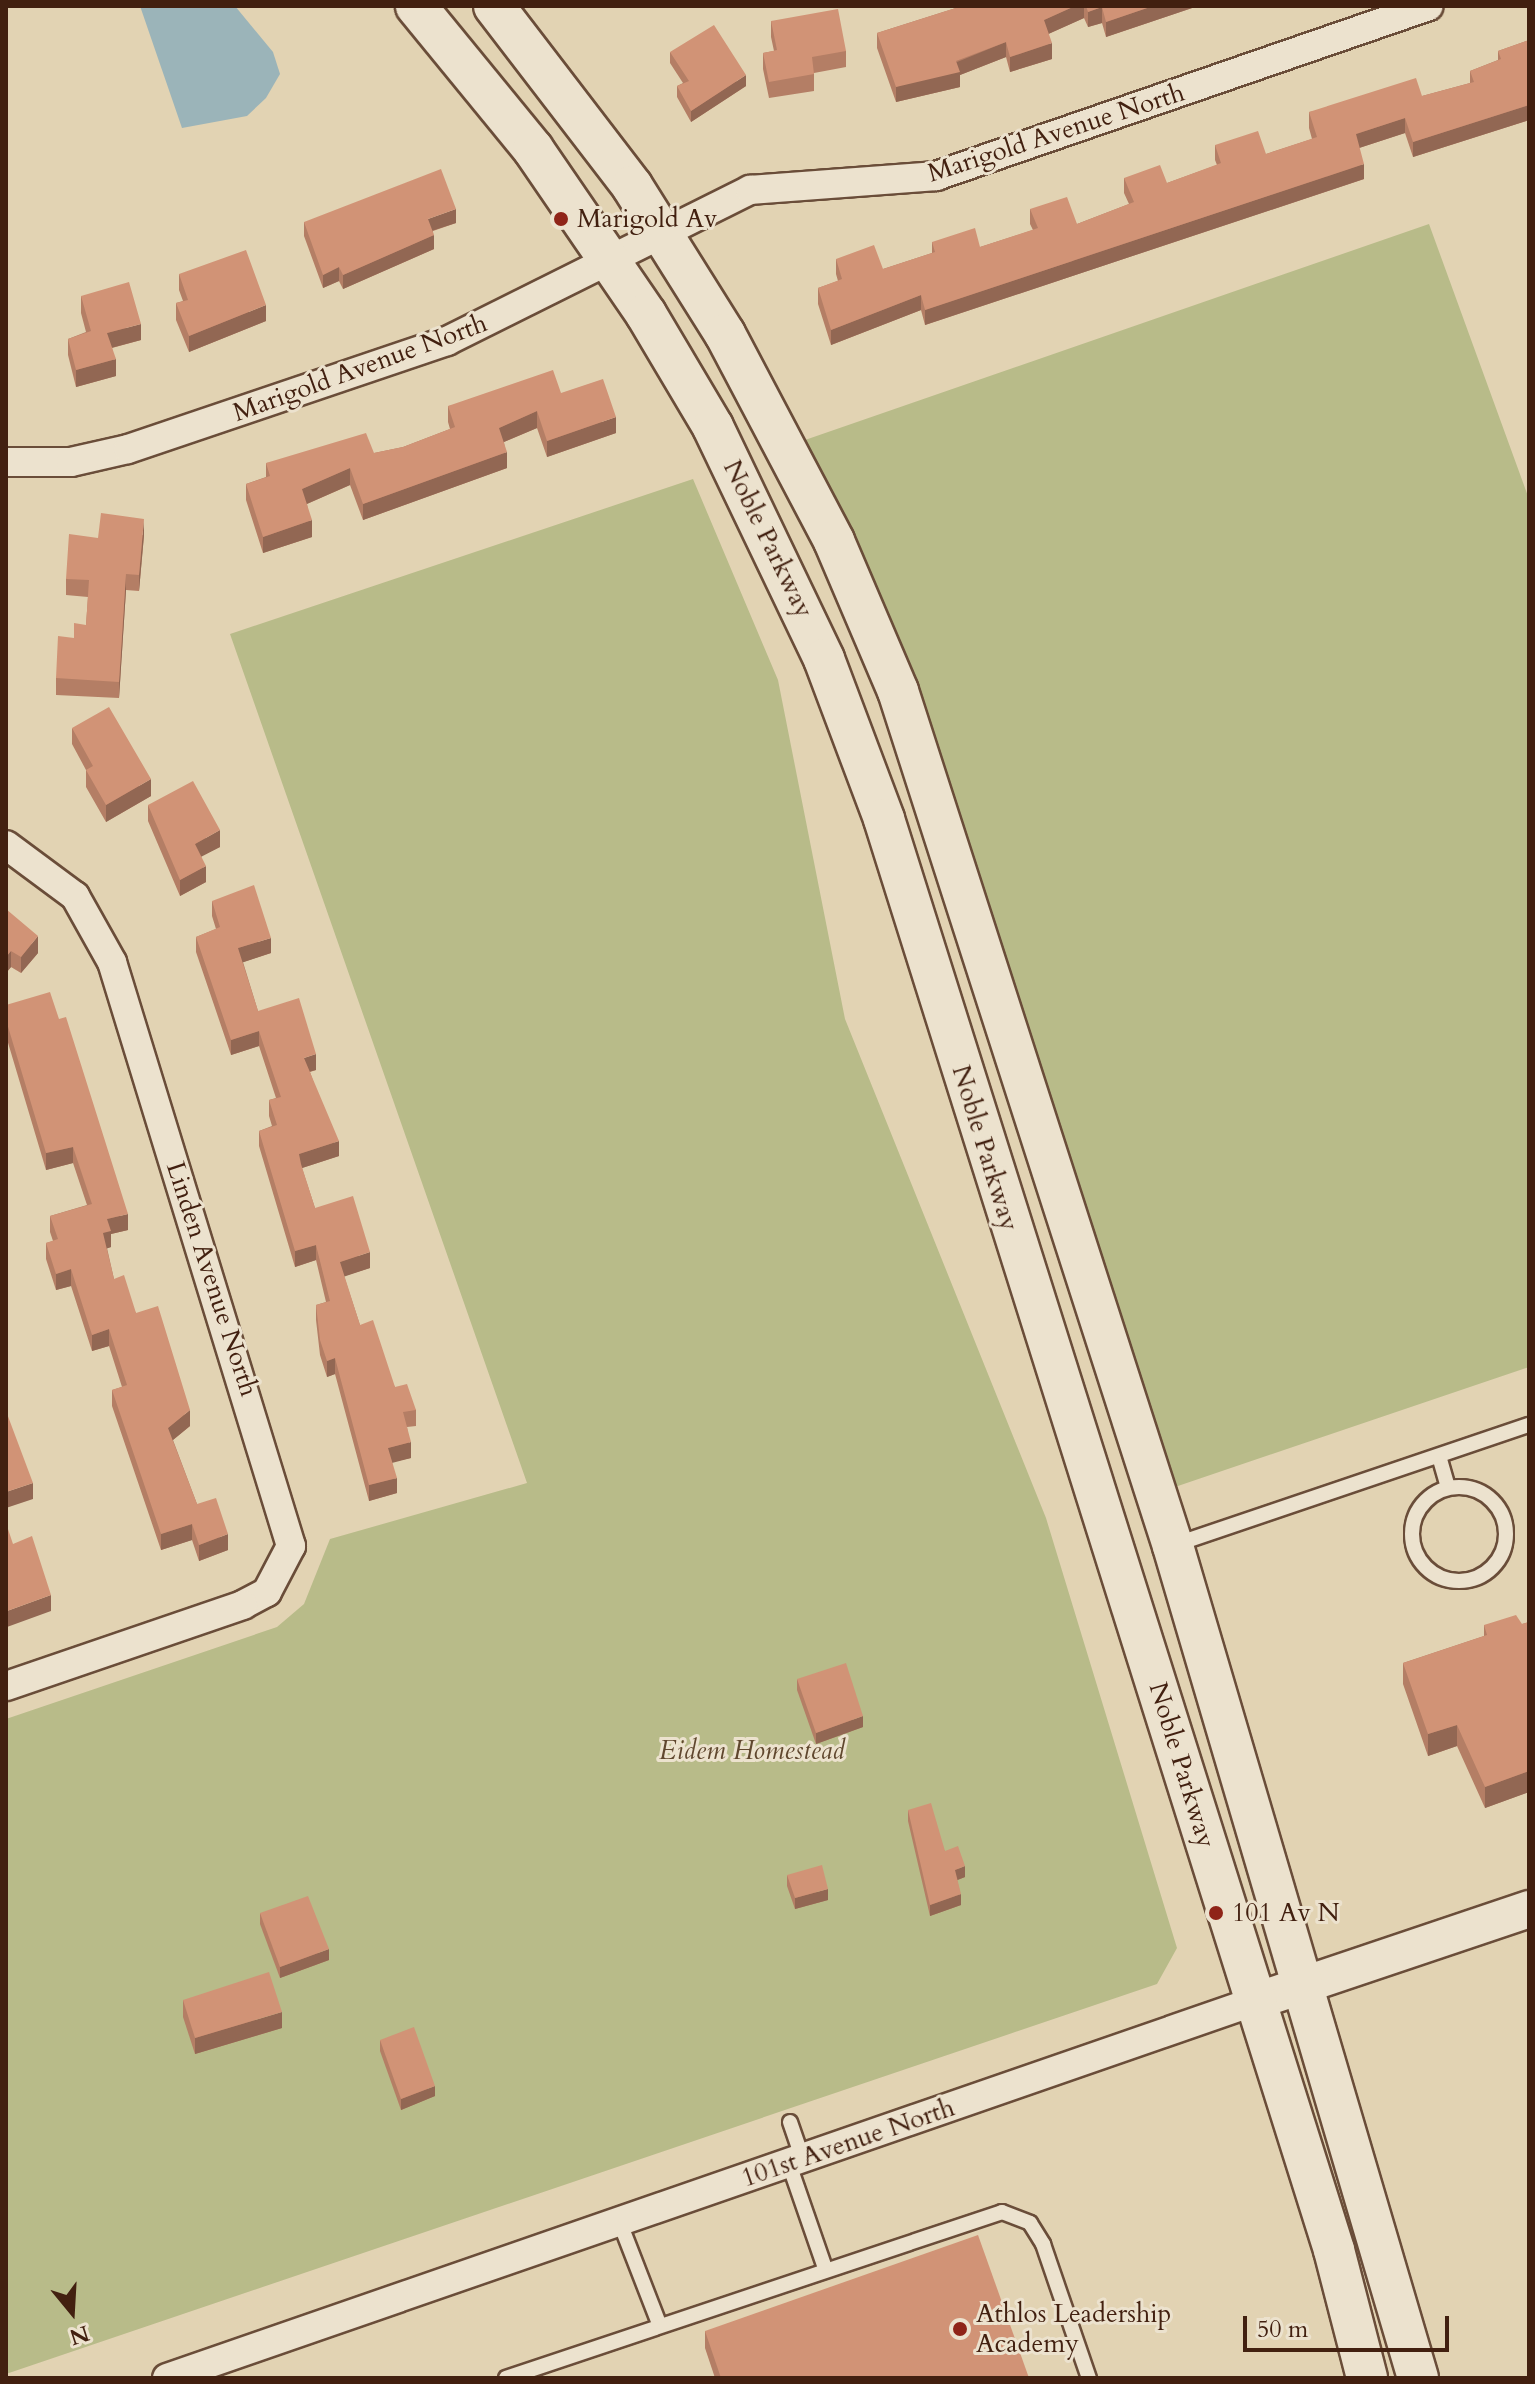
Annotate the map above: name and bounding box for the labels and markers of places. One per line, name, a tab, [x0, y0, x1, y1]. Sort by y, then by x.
place label: Marigold Av	[577, 203, 717, 235]
marker: Marigold Av	[552, 210, 570, 228]
place label: 101 Av N	[1232, 1897, 1340, 1929]
marker: 101 Av N	[1207, 1904, 1225, 1922]
place label: Athlos Leadership Academy	[976, 2298, 1171, 2360]
marker: Athlos Leadership Academy	[951, 2320, 969, 2338]

